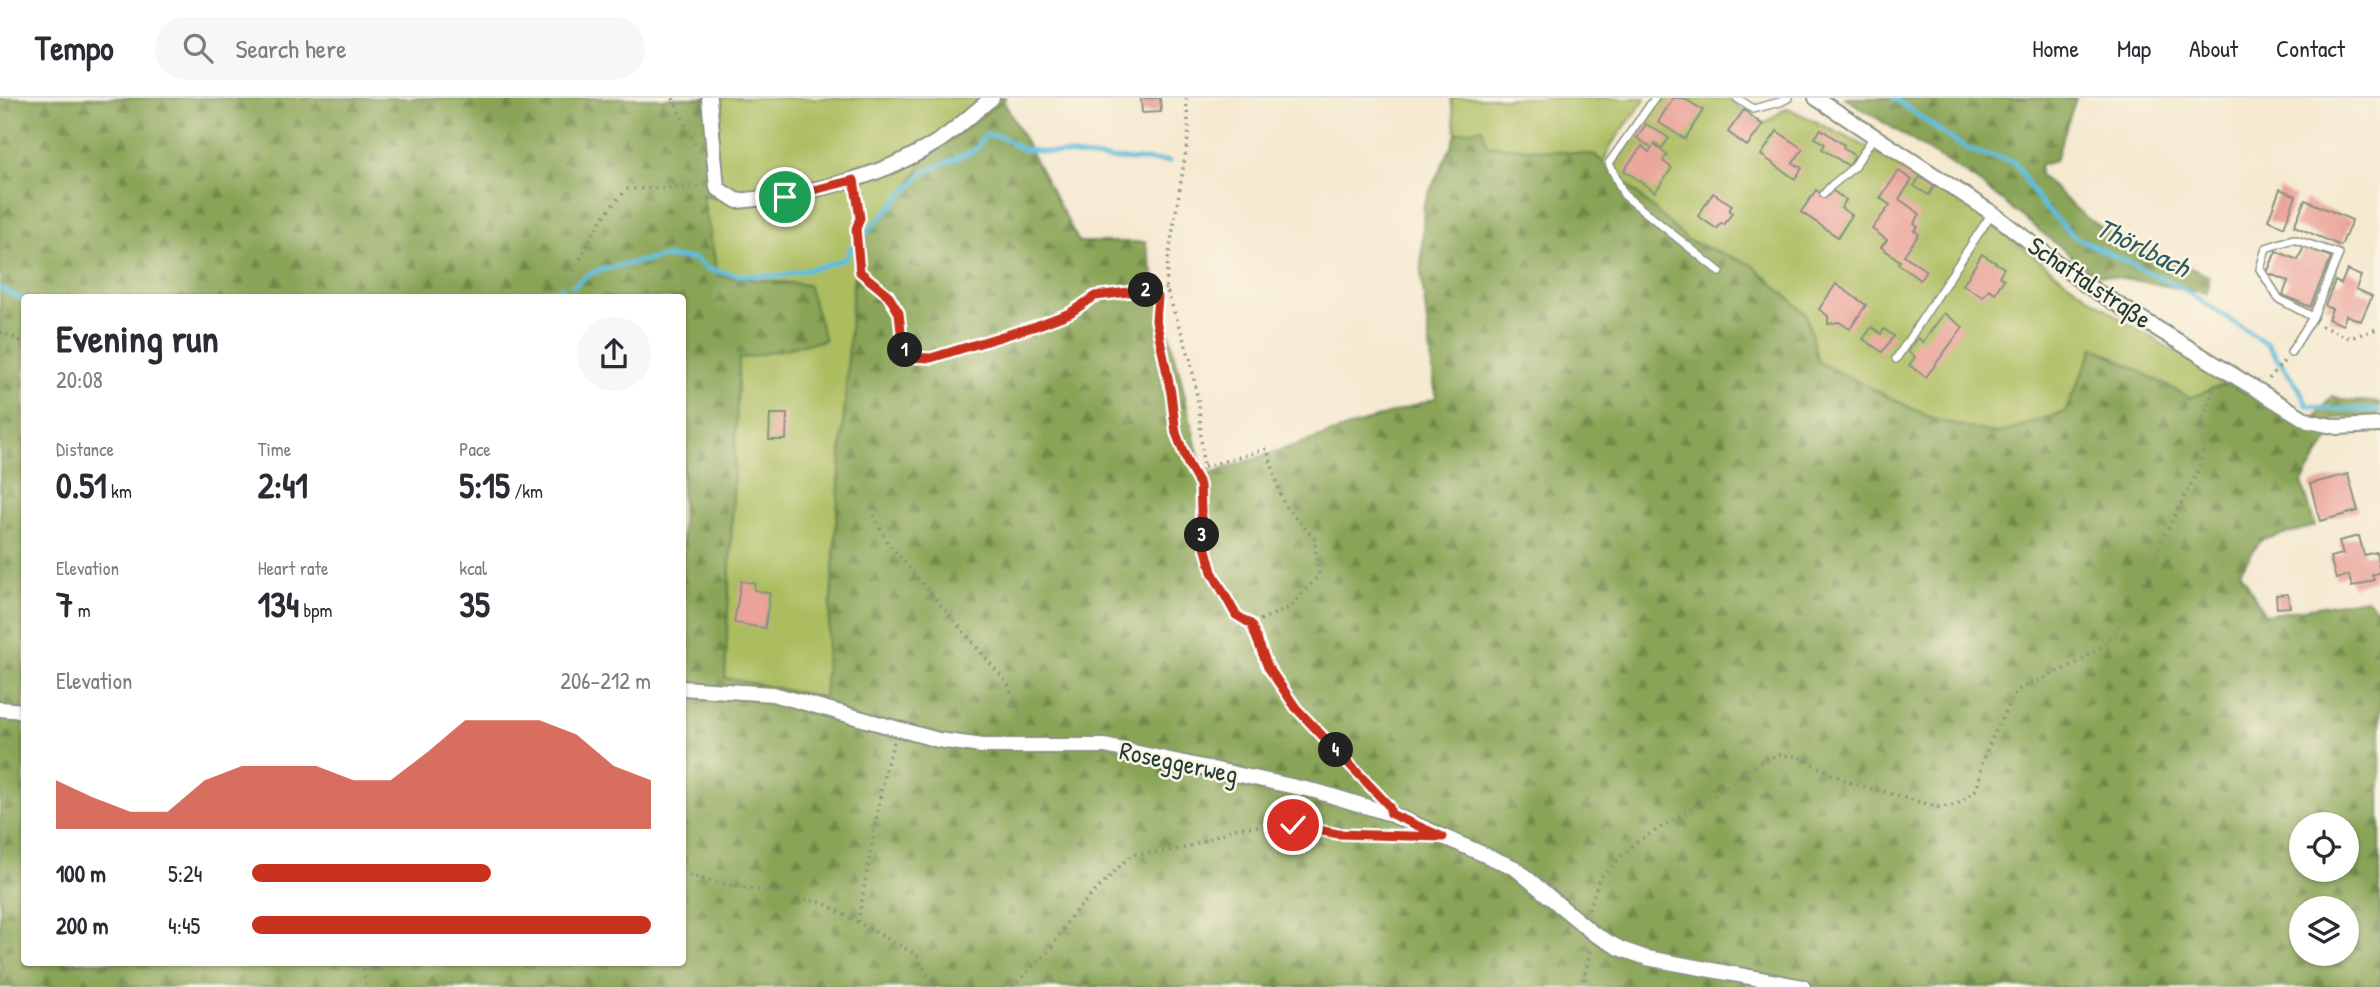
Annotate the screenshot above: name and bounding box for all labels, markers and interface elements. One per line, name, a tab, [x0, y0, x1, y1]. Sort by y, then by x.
search box	[155, 17, 645, 80]
text: Tempo	[35, 26, 113, 70]
icon: search	[179, 29, 217, 67]
text: Search here	[235, 31, 347, 66]
text: Home	[2032, 32, 2079, 64]
text: Map	[2117, 32, 2151, 64]
text: About	[2189, 32, 2238, 64]
text: Contact	[2276, 32, 2345, 64]
pin	[755, 167, 815, 227]
icon: arrive	[766, 178, 804, 216]
water label: Thörlbach	[2090, 208, 2198, 287]
street label: Schaftalstraße	[2021, 228, 2159, 336]
pin: 2	[1128, 272, 1164, 308]
text: 2	[1141, 276, 1150, 302]
text: Evening run	[56, 312, 219, 364]
button: share	[577, 317, 651, 391]
pin: 1	[888, 332, 922, 368]
text: 1	[901, 336, 908, 362]
text: 20:08	[56, 364, 103, 395]
text: Distance	[56, 436, 114, 462]
text: Time	[258, 436, 291, 462]
text: Pace	[459, 436, 491, 462]
text: 0.51	[56, 462, 107, 509]
text: 2:41	[258, 462, 308, 509]
text: 5:15	[459, 462, 510, 509]
text: km	[107, 478, 132, 504]
text: /km	[510, 478, 543, 504]
pin: 3	[1184, 518, 1220, 552]
text: 3	[1197, 521, 1206, 547]
text: Elevation	[56, 555, 119, 581]
text: Heart rate	[258, 555, 329, 581]
text: kcal	[459, 555, 487, 581]
text: 7	[56, 581, 73, 628]
text: 134	[258, 581, 299, 628]
text: 35	[459, 581, 490, 628]
text: m	[73, 597, 91, 623]
text: bpm	[299, 597, 332, 623]
text: Elevation	[56, 665, 132, 696]
text: 206–212 m	[560, 665, 651, 696]
street label: Roseggerweg	[1117, 732, 1241, 792]
pin: 4	[1318, 732, 1354, 768]
text: 4	[1332, 736, 1339, 762]
pin	[1263, 795, 1323, 855]
icon: check	[1274, 806, 1312, 844]
map controls	[2289, 812, 2359, 966]
button: locate	[2289, 812, 2359, 882]
text: 100 m	[56, 858, 106, 889]
text: 5:24	[168, 858, 202, 889]
button: layers	[2289, 896, 2359, 966]
text: 200 m	[56, 910, 108, 941]
text: 4:45	[168, 910, 200, 941]

